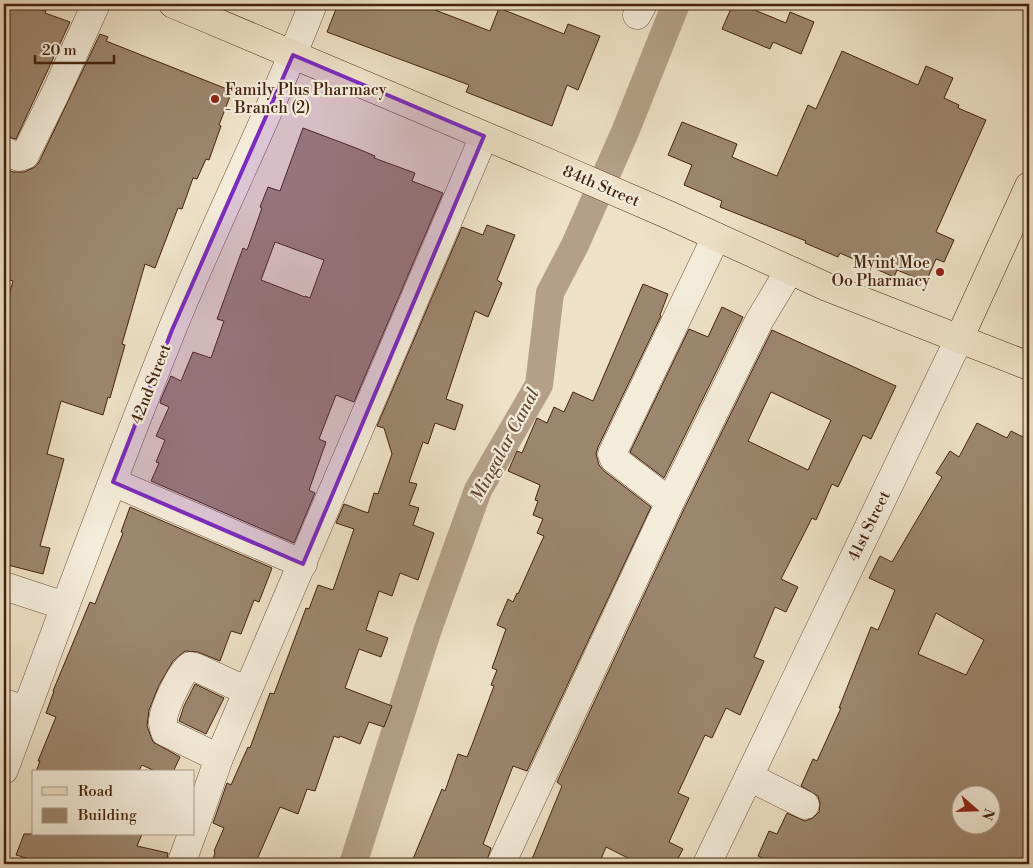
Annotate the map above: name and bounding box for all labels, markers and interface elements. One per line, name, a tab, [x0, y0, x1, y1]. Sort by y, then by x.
scale bar	[35, 32, 114, 64]
text: 20 m	[42, 41, 77, 60]
place label: Family Plus Pharmacy - Branch (2)	[225, 80, 387, 118]
marker: Family Plus Pharmacy - Branch (2)	[209, 93, 221, 105]
street label: 84th Street	[559, 161, 643, 211]
place label: Myint Moe Oo Pharmacy	[831, 253, 930, 291]
marker: Myint Moe Oo Pharmacy	[934, 266, 946, 278]
street label: 42nd Street	[127, 341, 176, 427]
water label: Mingalar Canal	[465, 384, 545, 506]
street label: 41st Street	[843, 487, 895, 565]
legend	[32, 770, 195, 836]
text: Road	[78, 782, 113, 801]
north arrow	[950, 786, 1000, 836]
text: Building	[77, 806, 137, 825]
text: N	[977, 806, 998, 822]

